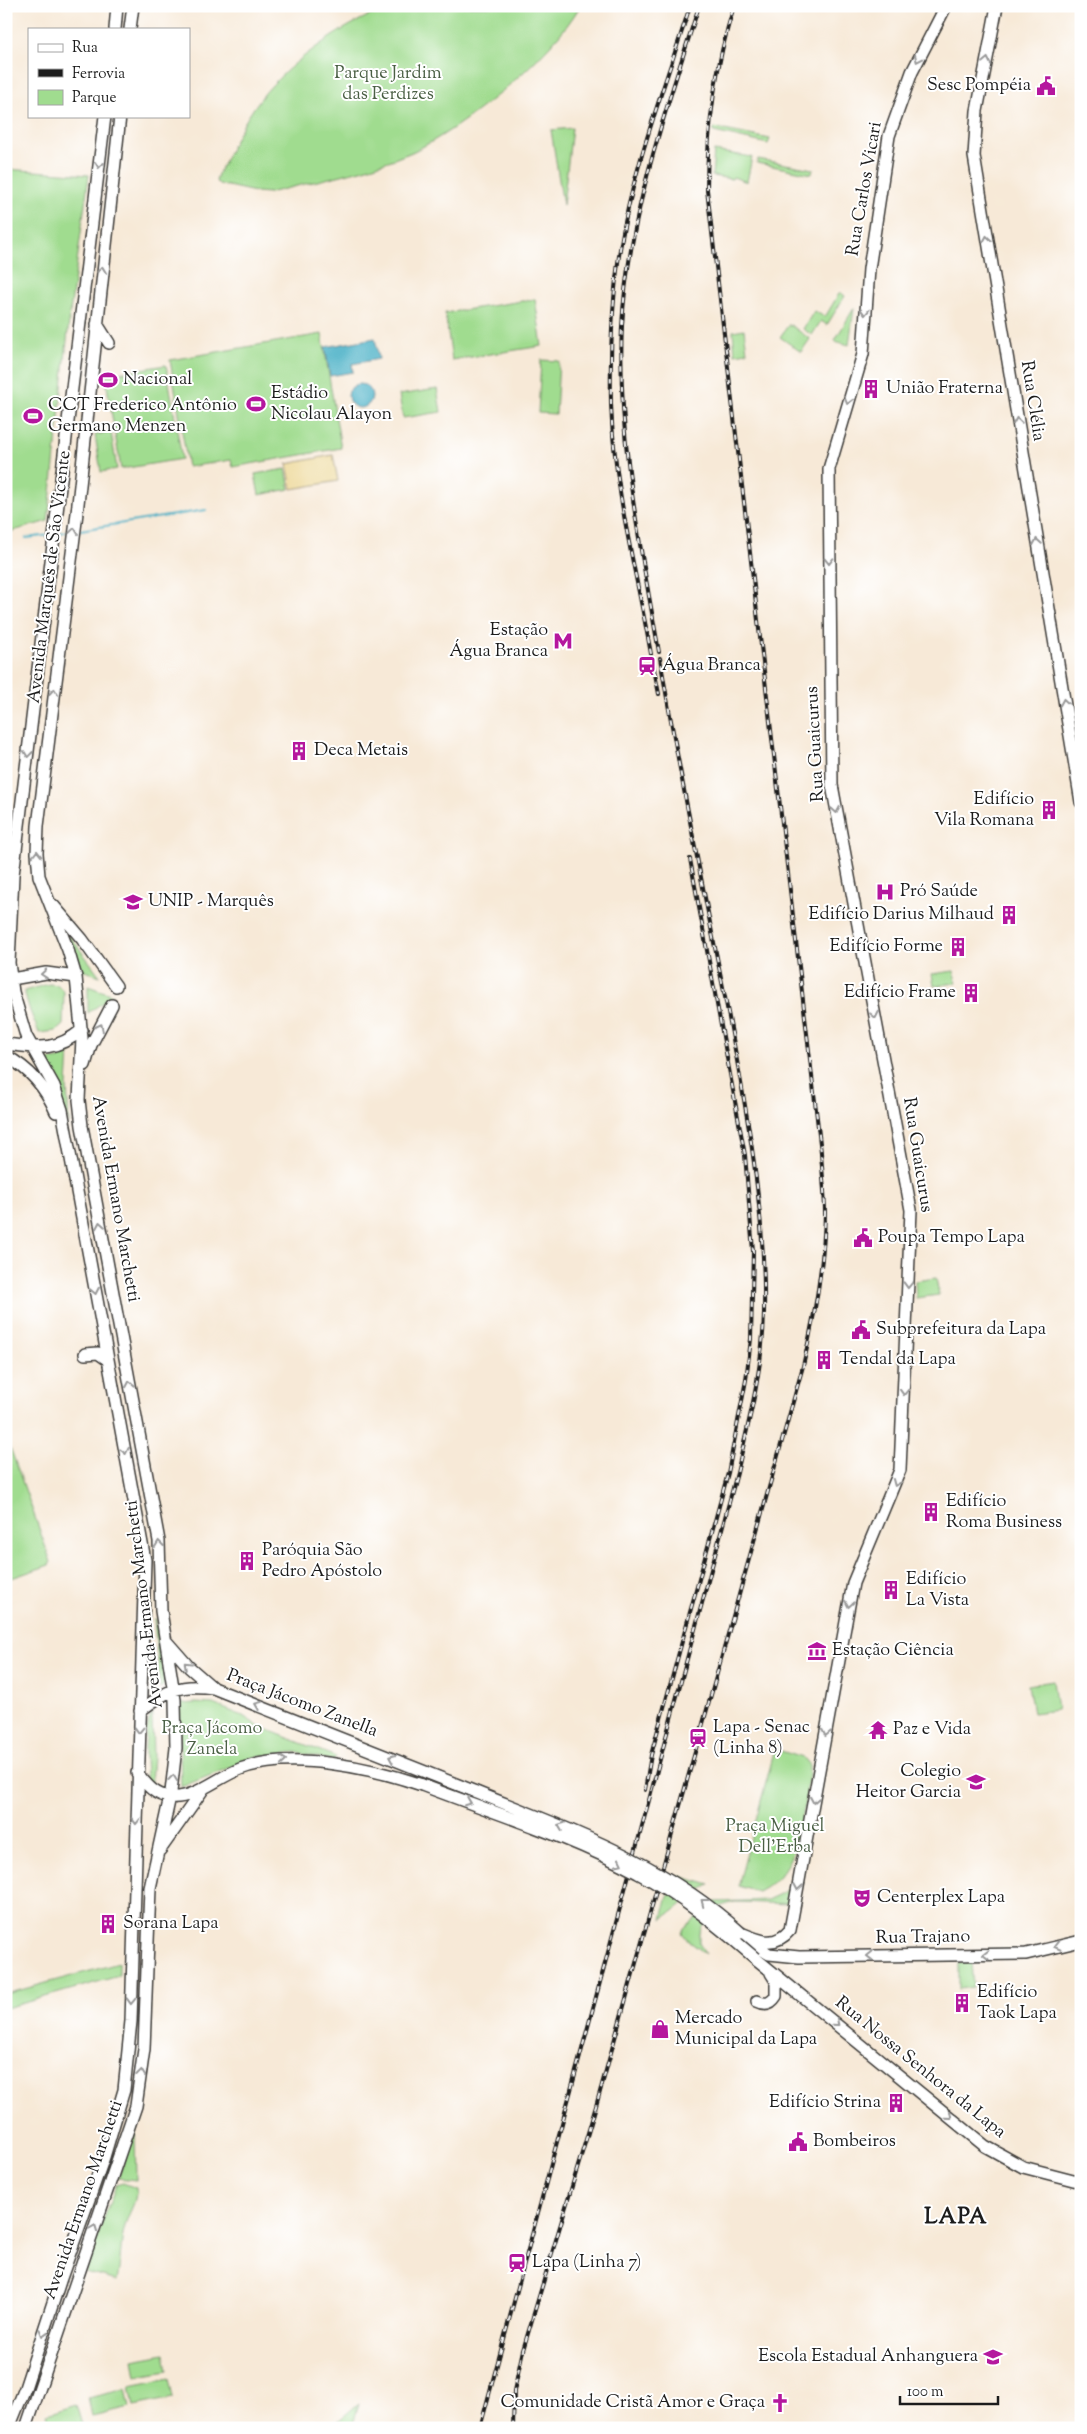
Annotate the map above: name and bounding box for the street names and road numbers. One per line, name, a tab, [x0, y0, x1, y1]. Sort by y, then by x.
street label: Rua Carlos Vicari	[840, 120, 890, 258]
street label: Rua Clélia	[1013, 359, 1051, 443]
street label: Avenida Marquês de São Vicente	[22, 449, 78, 705]
street label: Rua Guaicurus	[800, 685, 832, 803]
street label: Avenida Ermano Marchetti	[84, 1094, 146, 1304]
street label: Rua Guaicurus	[895, 1096, 939, 1214]
street label: Avenida Ermano Marchetti	[119, 1499, 171, 1709]
street label: Praça Jácomo Zanella	[223, 1663, 381, 1745]
street label: Rua Trajano	[876, 1924, 971, 1952]
street label: Rua Nossa Senhora da Lapa	[829, 1991, 1011, 2145]
street label: Avenida Ermano Marchetti	[38, 2097, 130, 2303]

